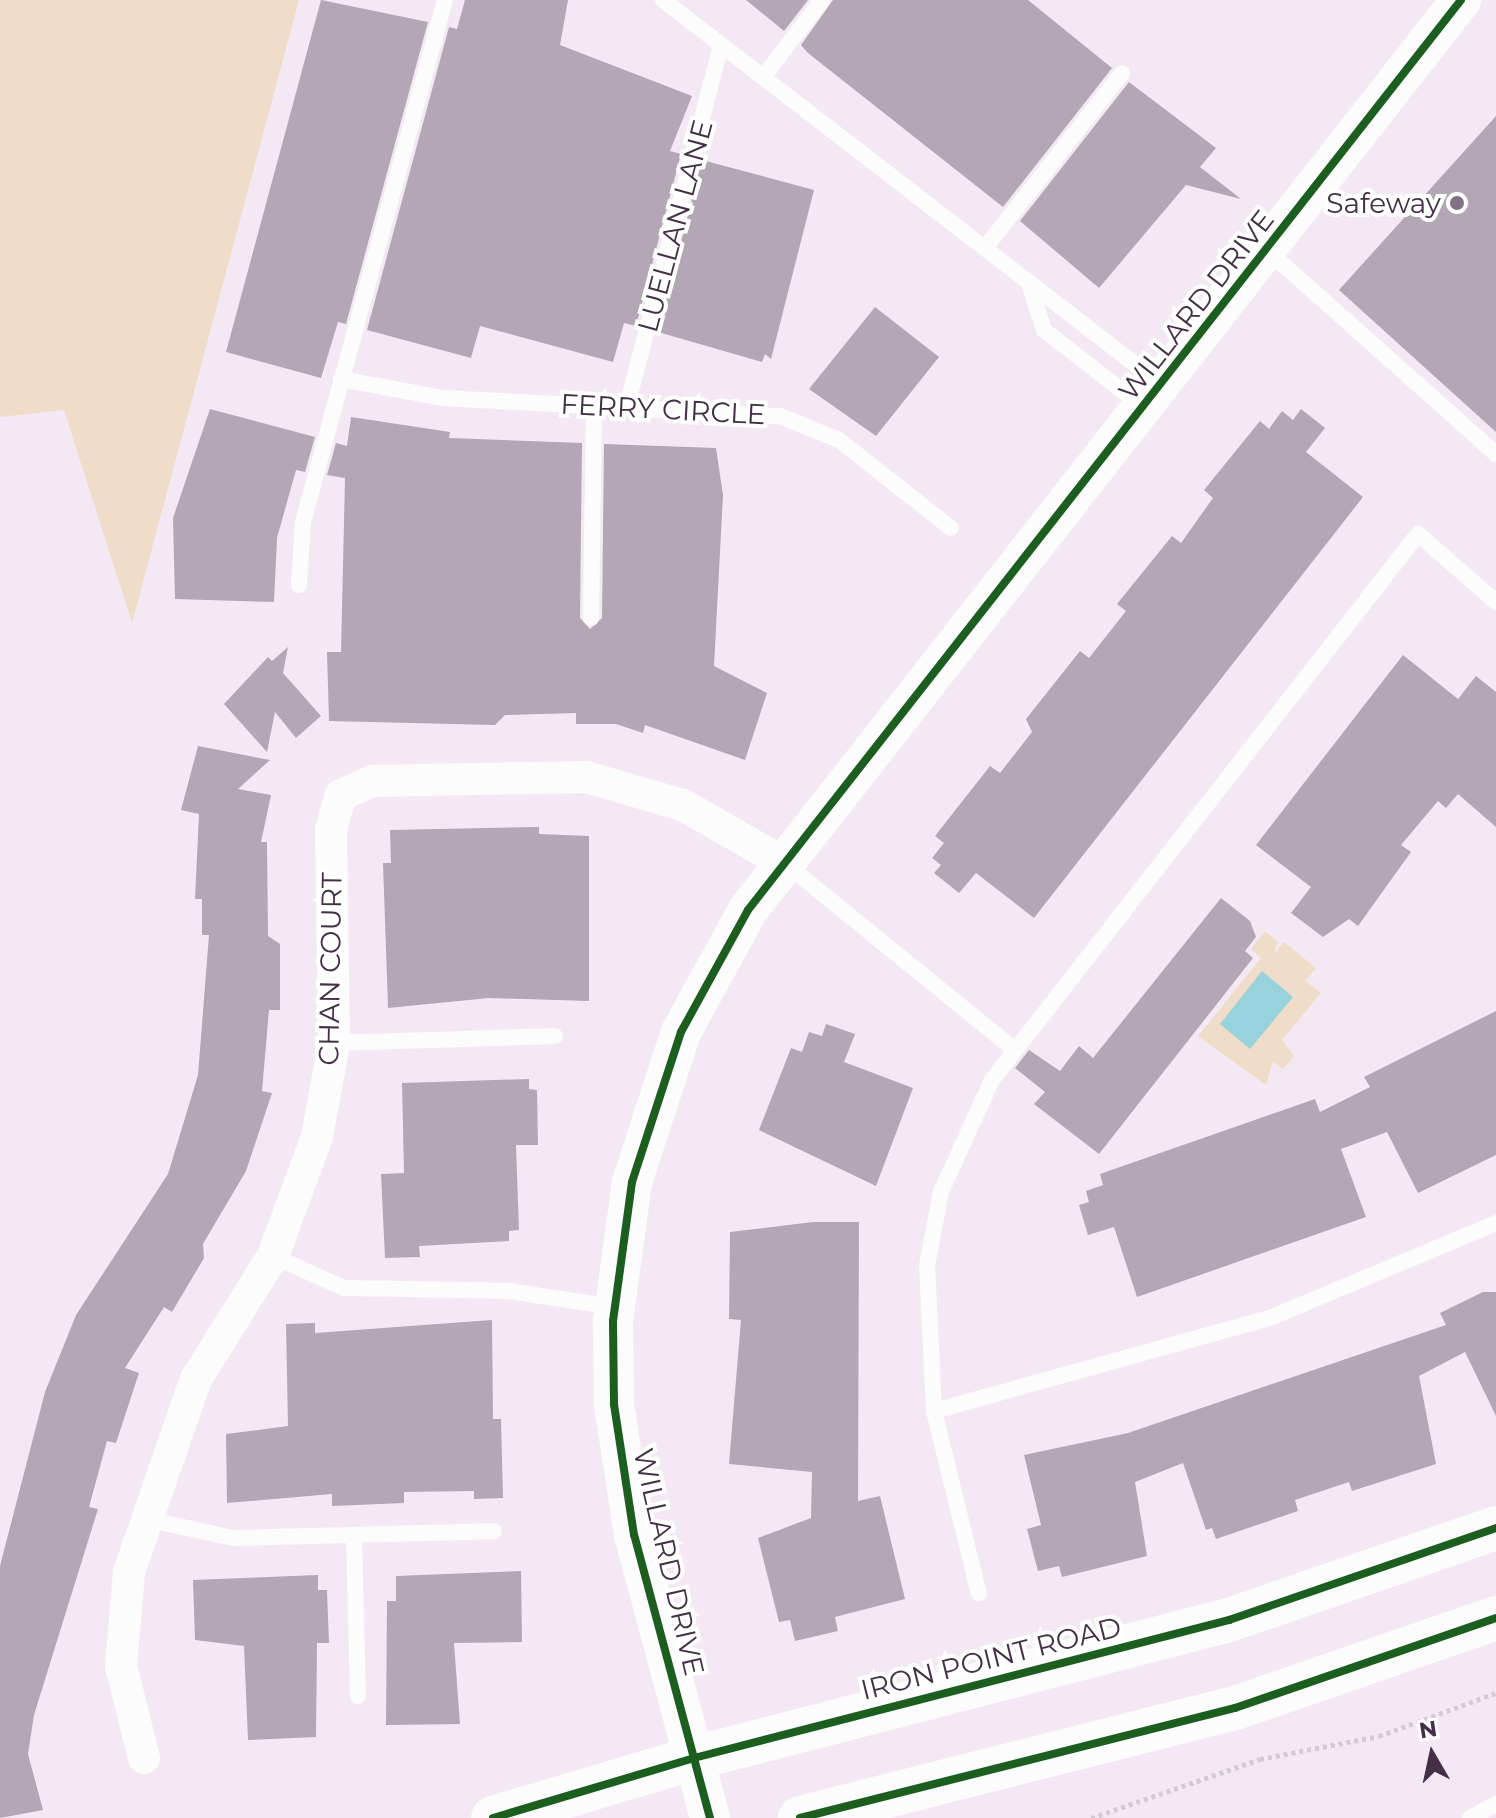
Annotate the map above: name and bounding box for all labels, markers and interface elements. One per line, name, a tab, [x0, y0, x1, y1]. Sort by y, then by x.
street label: LUELLAN LANE	[631, 116, 719, 336]
place label: Safeway	[1326, 186, 1441, 220]
marker: Safeway	[1448, 194, 1466, 212]
street label: WILLARD DRIVE	[1111, 203, 1281, 407]
street label: FERRY CIRCLE	[560, 387, 766, 431]
street label: CHAN COURT	[312, 872, 348, 1066]
street label: WILLARD DRIVE	[627, 1445, 711, 1679]
street label: IRON POINT ROAD	[857, 1609, 1125, 1707]
north arrow	[1392, 1714, 1472, 1794]
text: N	[1417, 1715, 1439, 1745]

